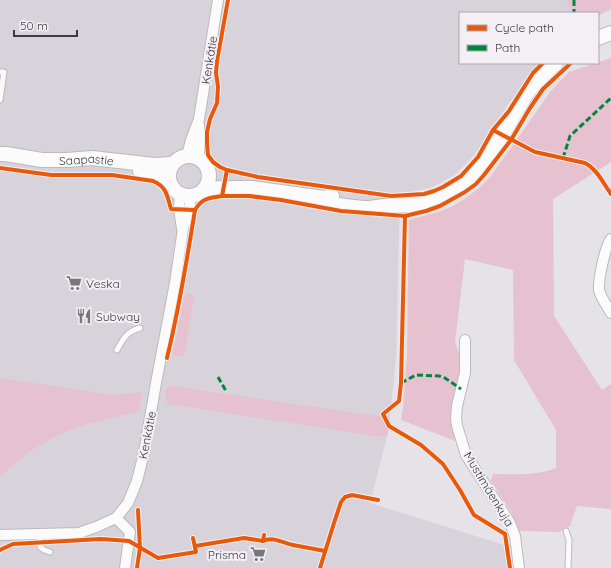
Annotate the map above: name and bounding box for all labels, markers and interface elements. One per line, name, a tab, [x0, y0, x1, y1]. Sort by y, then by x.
scale bar	[14, 12, 77, 38]
legend	[459, 12, 599, 64]
text: 50 m	[20, 18, 48, 33]
text: Cycle path	[495, 20, 554, 35]
street label: Kenkätie	[198, 35, 220, 85]
text: Path	[495, 40, 520, 55]
street label: Saapastie	[59, 150, 115, 168]
supermarket icon: Veska	[65, 274, 83, 292]
place label: Veska	[86, 276, 120, 291]
restaurant icon: Subway	[75, 307, 93, 325]
place label: Subway	[96, 309, 140, 324]
street label: Kenkätie	[135, 409, 159, 460]
street label: Mustimäenkuja	[461, 449, 517, 529]
supermarket icon: Prisma	[249, 545, 267, 563]
place label: Prisma	[208, 547, 246, 562]

